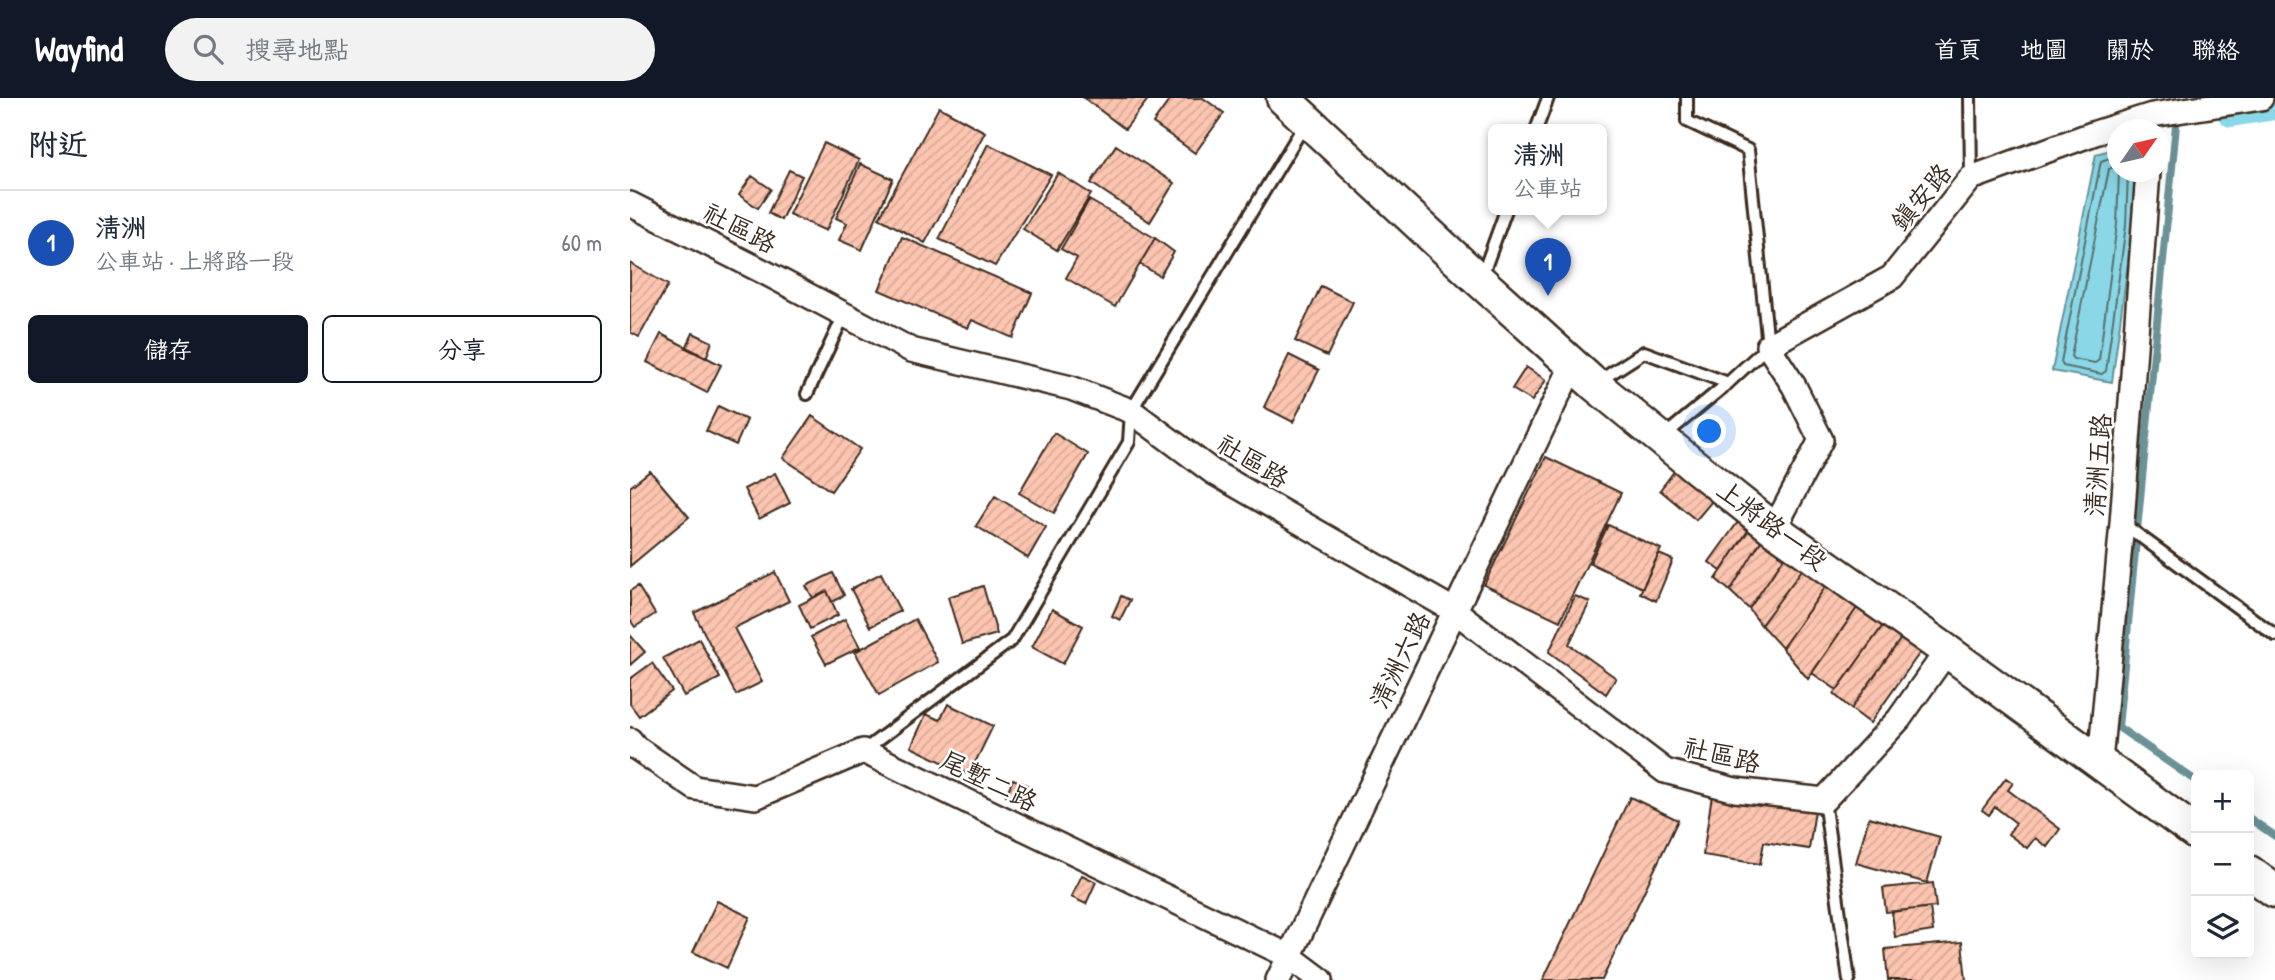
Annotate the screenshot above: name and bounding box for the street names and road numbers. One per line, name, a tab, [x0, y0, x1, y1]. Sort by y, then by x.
street label: 鎮安路	[1882, 156, 1959, 238]
street label: 社區路	[698, 194, 783, 261]
street label: 清洲五路	[2076, 412, 2119, 518]
street label: 社區路	[1211, 425, 1296, 496]
street label: 上將路一段	[1710, 472, 1835, 578]
street label: 清洲六路	[1361, 605, 1438, 714]
street label: 社區路	[1680, 729, 1764, 780]
street label: 尾塹二路	[935, 742, 1044, 819]

